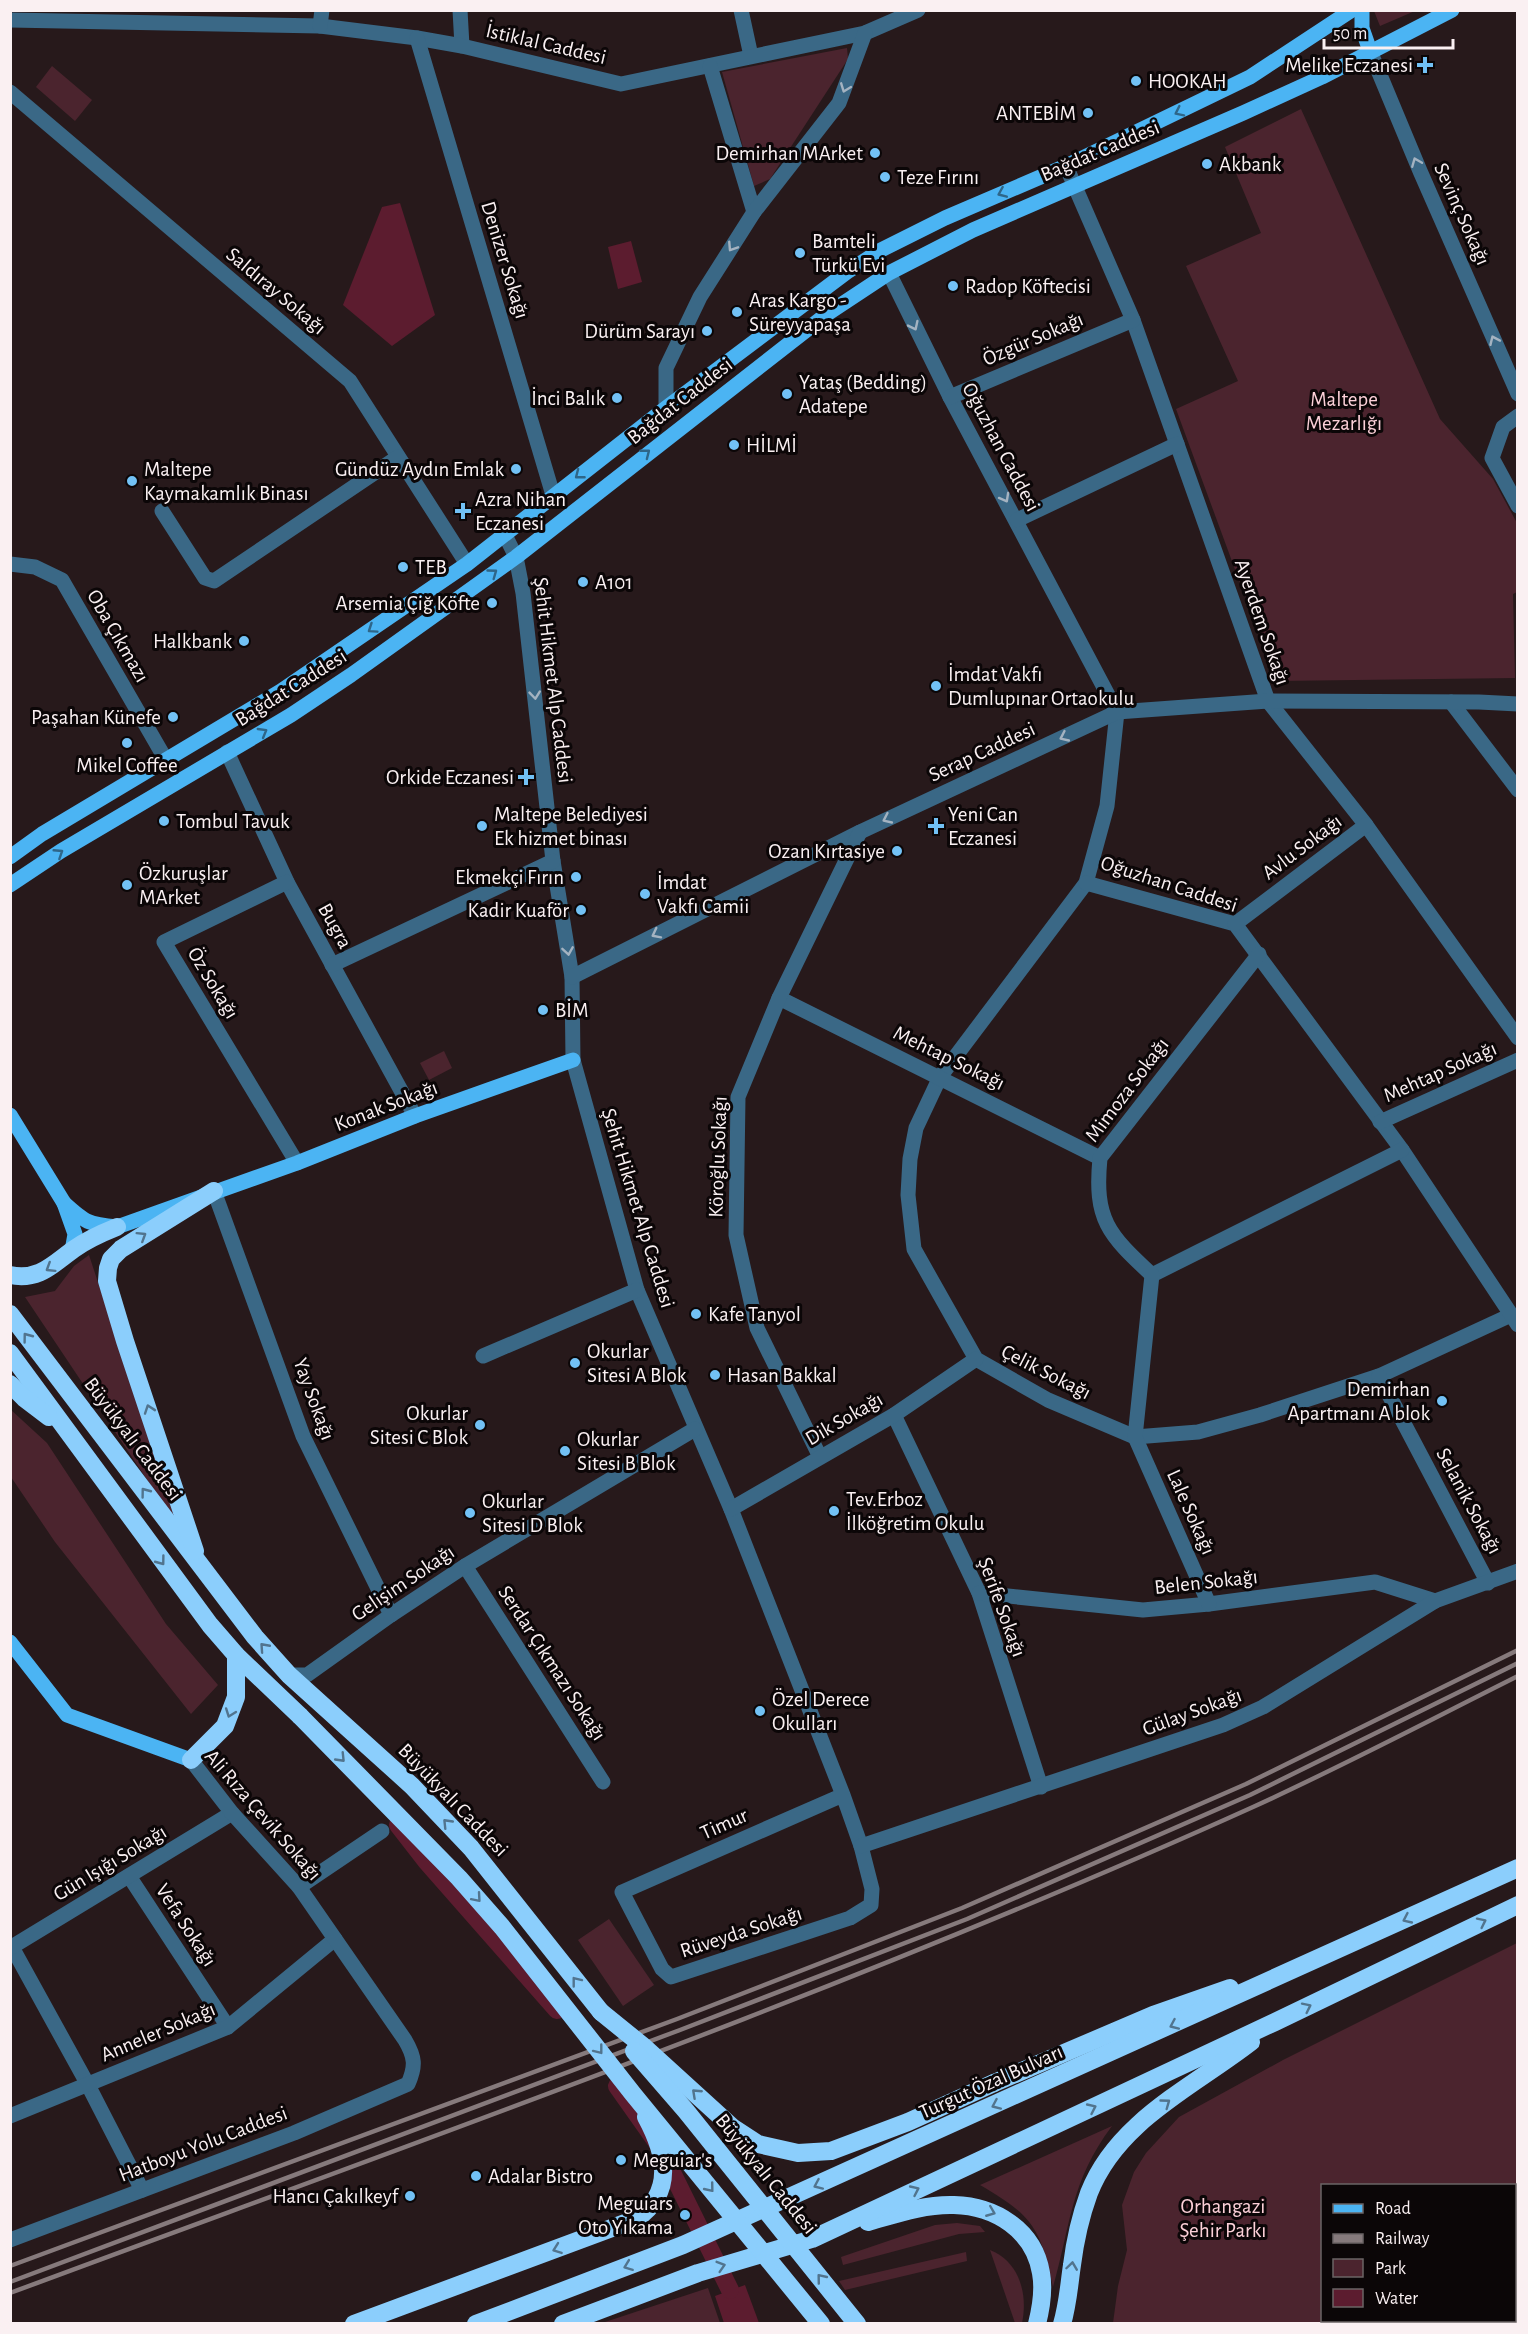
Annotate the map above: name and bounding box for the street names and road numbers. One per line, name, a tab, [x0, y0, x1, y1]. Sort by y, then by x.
street label: İstiklal Caddesi	[484, 19, 608, 68]
street label: Bağdat Caddesi	[1038, 117, 1162, 185]
street label: Sevinç Sokağı	[1430, 160, 1494, 268]
street label: Denizer Sokağı	[477, 199, 533, 321]
street label: Saldıray Sokağı	[222, 244, 330, 338]
street label: Özgür Sokağı	[979, 308, 1086, 370]
street label: Bağdat Caddesi	[624, 354, 736, 448]
street label: Oğuzhan Caddesi	[958, 379, 1044, 515]
street label: Ayerdem Sokağı	[1231, 556, 1293, 688]
street label: Şehit Hikmet Alp Caddesi	[530, 576, 576, 784]
street label: Oba Çıkmazı	[83, 586, 153, 686]
street label: Bağdat Caddesi	[232, 645, 350, 731]
street label: Serap Caddesi	[926, 718, 1038, 786]
street label: Avlu Sokağı	[1258, 810, 1346, 884]
street label: Oğuzhan Caddesi	[1098, 852, 1240, 916]
street label: Bugra	[314, 900, 356, 953]
street label: Öz Sokağı	[184, 943, 243, 1022]
street label: Mehtap Sokağı	[890, 1022, 1008, 1094]
street label: Mimoza Sokağı	[1081, 1034, 1173, 1146]
street label: Mehtap Sokağı	[1380, 1038, 1500, 1106]
street label: Konak Sokağı	[332, 1077, 440, 1135]
street label: Köroğlu Sokağı	[705, 1096, 731, 1218]
street label: Şehit Hikmet Alp Caddesi	[598, 1106, 678, 1310]
street label: Çelik Sokağı	[998, 1341, 1094, 1403]
street label: Yay Sokağı	[289, 1355, 339, 1443]
street label: Büyükyalı Caddesi	[80, 1374, 186, 1504]
street label: Dik Sokağı	[802, 1388, 886, 1450]
street label: Selanik Sokağı	[1432, 1445, 1506, 1557]
street label: Lale Sokağı	[1163, 1466, 1219, 1558]
street label: Gelişim Sokağı	[348, 1541, 458, 1625]
street label: Şerife Sokağı	[974, 1554, 1030, 1660]
street label: Belen Sokağı	[1153, 1566, 1259, 1598]
street label: Serdar Çıkmazı Sokağı	[494, 1582, 610, 1744]
street label: Gülay Sokağı	[1140, 1684, 1244, 1740]
street label: Büyükyalı Caddesi	[394, 1739, 512, 1861]
street label: Ali Rıza Çevik Sokağı	[201, 1746, 325, 1884]
street label: Timur	[697, 1804, 751, 1844]
street label: Gün Işığı Sokağı	[50, 1821, 170, 1905]
street label: Vefa Sokağı	[152, 1880, 220, 1970]
street label: Rüveyda Sokağı	[678, 1902, 804, 1962]
street label: Anneler Sokağı	[98, 1998, 218, 2066]
street label: Turgut Özal Bulvarı	[916, 2040, 1066, 2123]
street label: Hatboyu Yolu Caddesi	[116, 2102, 290, 2186]
street label: Büyükyalı Caddesi	[711, 2110, 821, 2238]

